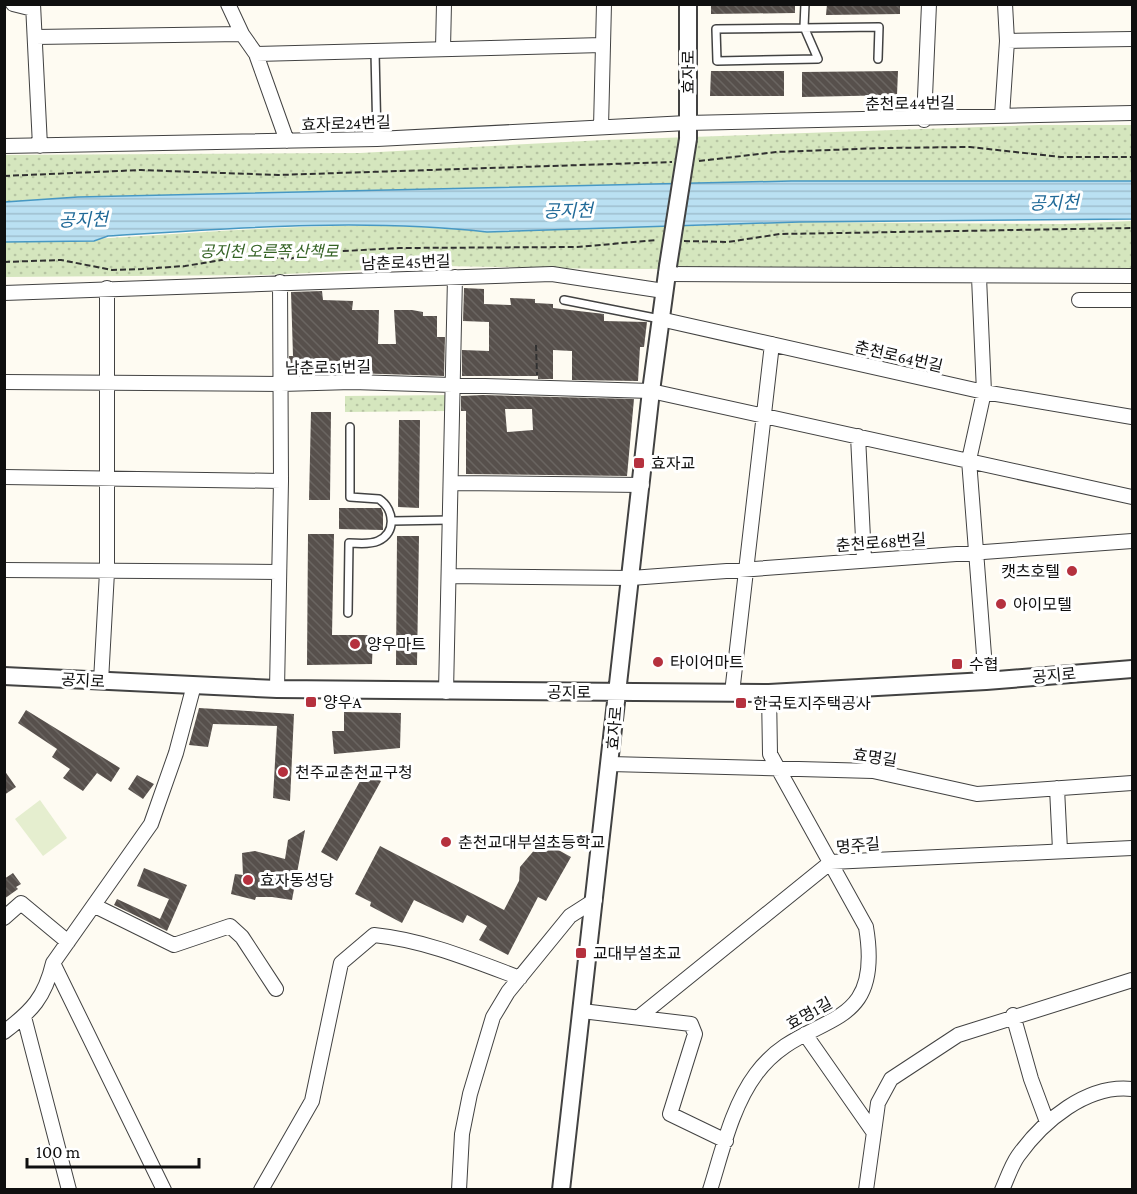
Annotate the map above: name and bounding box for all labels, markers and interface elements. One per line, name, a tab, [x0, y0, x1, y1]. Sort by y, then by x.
street label: 효자로	[680, 50, 697, 94]
street label: 춘천로44번길	[865, 94, 955, 113]
street label: 효자로24번길	[301, 113, 391, 134]
water label: 공지천	[1029, 193, 1081, 213]
water label: 공지천	[543, 201, 595, 221]
water label: 공지천	[58, 210, 110, 230]
park label: 공지천 오른쪽 산책로	[200, 243, 340, 260]
street label: 남춘로45번길	[361, 252, 451, 273]
street label: 춘천로64번길	[853, 338, 945, 375]
street label: 남춘로51번길	[285, 358, 371, 377]
place label: 효자교	[651, 455, 695, 472]
marker: 효자교	[632, 456, 646, 470]
street label: 춘천로68번길	[835, 531, 927, 554]
place label: 캣츠호텔	[1001, 563, 1060, 580]
marker: 캣츠호텔	[1065, 564, 1079, 578]
place label: 아이모텔	[1013, 596, 1072, 613]
marker: 아이모텔	[994, 597, 1008, 611]
place label: 양우마트	[367, 636, 426, 653]
marker: 양우마트	[348, 637, 362, 651]
place label: 타이어마트	[670, 654, 744, 671]
marker: 타이어마트	[651, 655, 665, 669]
place label: 수협	[969, 656, 998, 673]
marker: 수협	[950, 657, 964, 671]
street label: 공지로	[1031, 665, 1077, 686]
street label: 공지로	[60, 671, 106, 690]
street label: 공지로	[547, 684, 591, 701]
place label: 양우A	[323, 694, 362, 711]
marker: 양우A	[304, 695, 318, 709]
place label: 한국토지주택공사	[753, 695, 871, 712]
marker: 한국토지주택공사	[734, 696, 748, 710]
street label: 효자로	[604, 705, 625, 751]
street label: 효명길	[852, 746, 898, 769]
place label: 천주교춘천교구청	[295, 764, 413, 781]
marker: 천주교춘천교구청	[276, 765, 290, 779]
place label: 춘천교대부설초등학교	[458, 834, 605, 851]
marker: 춘천교대부설초등학교	[439, 835, 453, 849]
street label: 명주길	[835, 835, 881, 856]
place label: 효자동성당	[260, 872, 334, 889]
marker: 효자동성당	[241, 873, 255, 887]
place label: 교대부설초교	[593, 945, 681, 962]
marker: 교대부설초교	[574, 946, 588, 960]
street label: 효명1길	[783, 994, 835, 1033]
scale bar	[27, 1131, 200, 1169]
text: 100 m	[36, 1142, 81, 1162]

